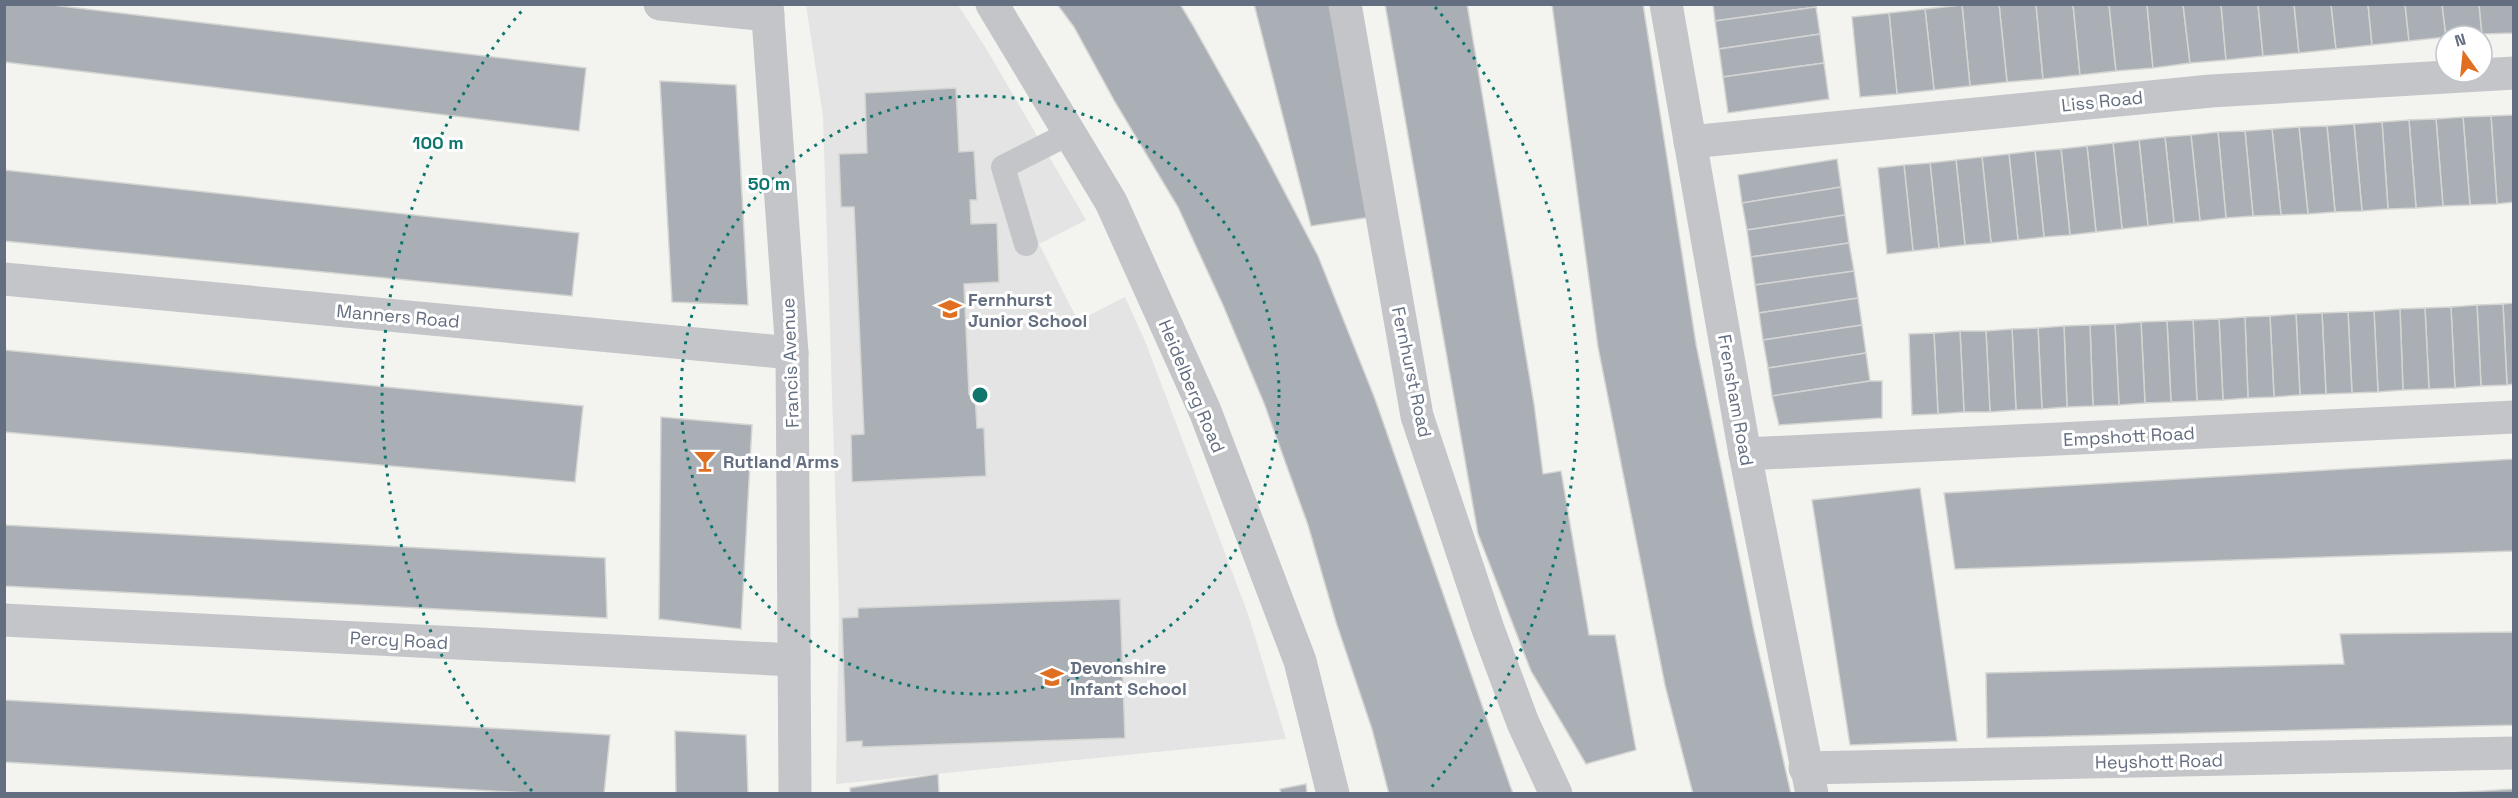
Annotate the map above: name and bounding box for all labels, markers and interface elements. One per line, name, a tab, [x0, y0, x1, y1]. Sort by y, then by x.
north arrow	[2434, 24, 2494, 84]
text: N	[2452, 28, 2468, 52]
street label: Liss Road	[2060, 85, 2144, 117]
text: 100 m	[412, 131, 464, 154]
text: 50 m	[748, 172, 790, 195]
place label: Fernhurst Junior School	[968, 288, 1087, 332]
school or university icon: Fernhurst Junior School	[937, 296, 963, 322]
street label: Francis Avenue	[776, 298, 804, 428]
street label: Manners Road	[335, 299, 461, 333]
street label: Fernhurst Road	[1387, 305, 1437, 439]
street label: Heidelberg Road	[1154, 316, 1230, 456]
street label: Frensham Road	[1713, 332, 1759, 468]
centre of rings	[970, 385, 990, 405]
street label: Empshott Road	[2063, 421, 2195, 451]
bar icon: Rutland Arms	[692, 448, 718, 474]
place label: Rutland Arms	[723, 450, 839, 473]
street label: Percy Road	[349, 626, 449, 654]
place label: Devonshire Infant School	[1070, 656, 1187, 700]
school or university icon: Devonshire Infant School	[1039, 664, 1065, 690]
street label: Heyshott Road	[2095, 748, 2223, 774]

